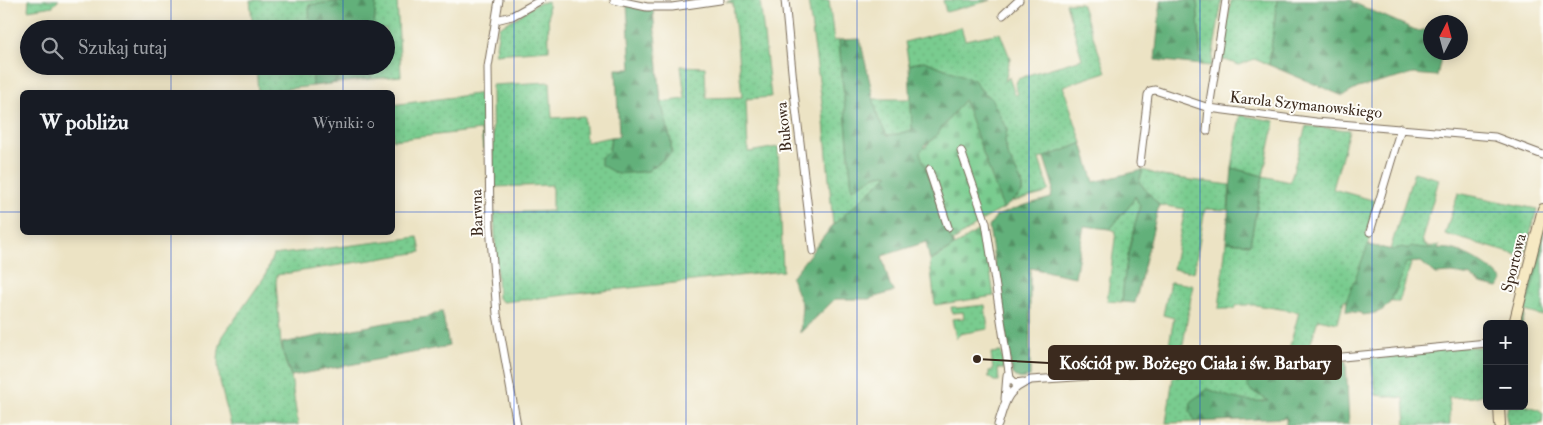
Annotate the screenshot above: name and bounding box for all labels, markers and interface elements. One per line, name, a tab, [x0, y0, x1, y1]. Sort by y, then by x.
north arrow	[1423, 15, 1468, 60]
search box	[20, 20, 395, 75]
icon: search	[38, 34, 66, 62]
text: Szukaj tutaj	[78, 36, 167, 60]
street label: Karola Szymanowskiego	[1229, 87, 1384, 123]
street label: Bukowa	[771, 101, 797, 153]
text: W pobliżu	[40, 109, 129, 136]
text: Wyniki: 0	[312, 113, 375, 133]
street label: Barwna	[466, 188, 488, 237]
street label: Sportowa	[1497, 231, 1532, 295]
map controls	[1483, 320, 1528, 410]
button: +	[1483, 320, 1528, 365]
callout: Kościół pw. Bożego Ciała i św. Barbary	[1049, 346, 1341, 379]
text: Kościół pw. Bożego Ciała i św. Barbary	[1059, 352, 1332, 375]
button: −	[1483, 365, 1528, 410]

